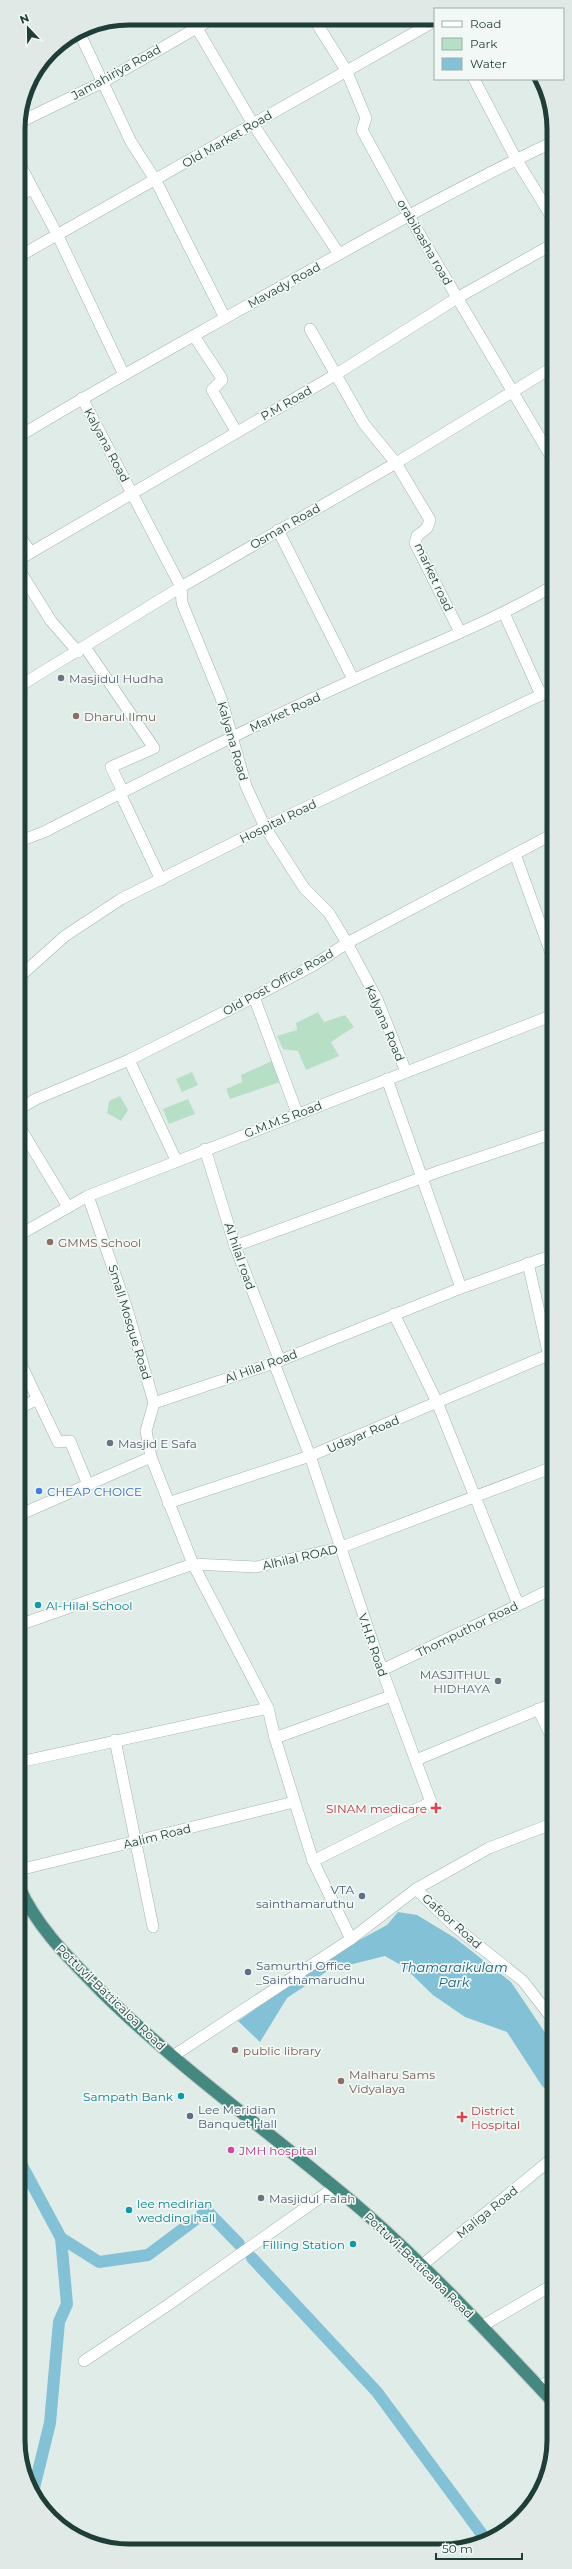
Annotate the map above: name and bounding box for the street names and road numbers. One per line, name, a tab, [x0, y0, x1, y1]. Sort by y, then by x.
street label: Jamahiriya Road	[68, 41, 163, 103]
street label: Old Market Road	[179, 107, 275, 171]
street label: orabibasha road	[394, 196, 456, 288]
street label: Mavady Road	[245, 259, 323, 311]
street label: P.M Road	[258, 382, 314, 424]
street label: Kalyana Road	[81, 405, 133, 485]
street label: Osman Road	[247, 500, 323, 552]
street label: market road	[412, 540, 456, 614]
street label: Market Road	[247, 689, 323, 735]
street label: Kalyana Road	[215, 700, 251, 782]
street label: Hospital Road	[237, 796, 319, 846]
street label: Old Post Office Road	[220, 945, 336, 1019]
street label: Kalyana Road	[362, 982, 408, 1064]
street label: G.M.M.S Road	[242, 1097, 324, 1141]
street label: Al hilal road	[221, 1220, 259, 1292]
street label: Small Mosque Road	[105, 1263, 155, 1381]
street label: Al Hilal Road	[223, 1346, 299, 1386]
street label: Udayar Road	[325, 1412, 401, 1456]
street label: Alhilal ROAD	[261, 1541, 339, 1573]
street label: Thomputhor Road	[414, 1598, 520, 1660]
street label: V.H.R Road	[355, 1611, 391, 1679]
street label: Aalim Road	[122, 1820, 192, 1852]
street label: Gafoor Road	[419, 1890, 485, 1952]
street label: Pottuvil-Batticaloa Road	[53, 1941, 169, 2053]
street label: Maliga Road	[453, 2183, 521, 2241]
street label: Pottuvil-Batticaloa Road	[361, 2209, 477, 2321]

